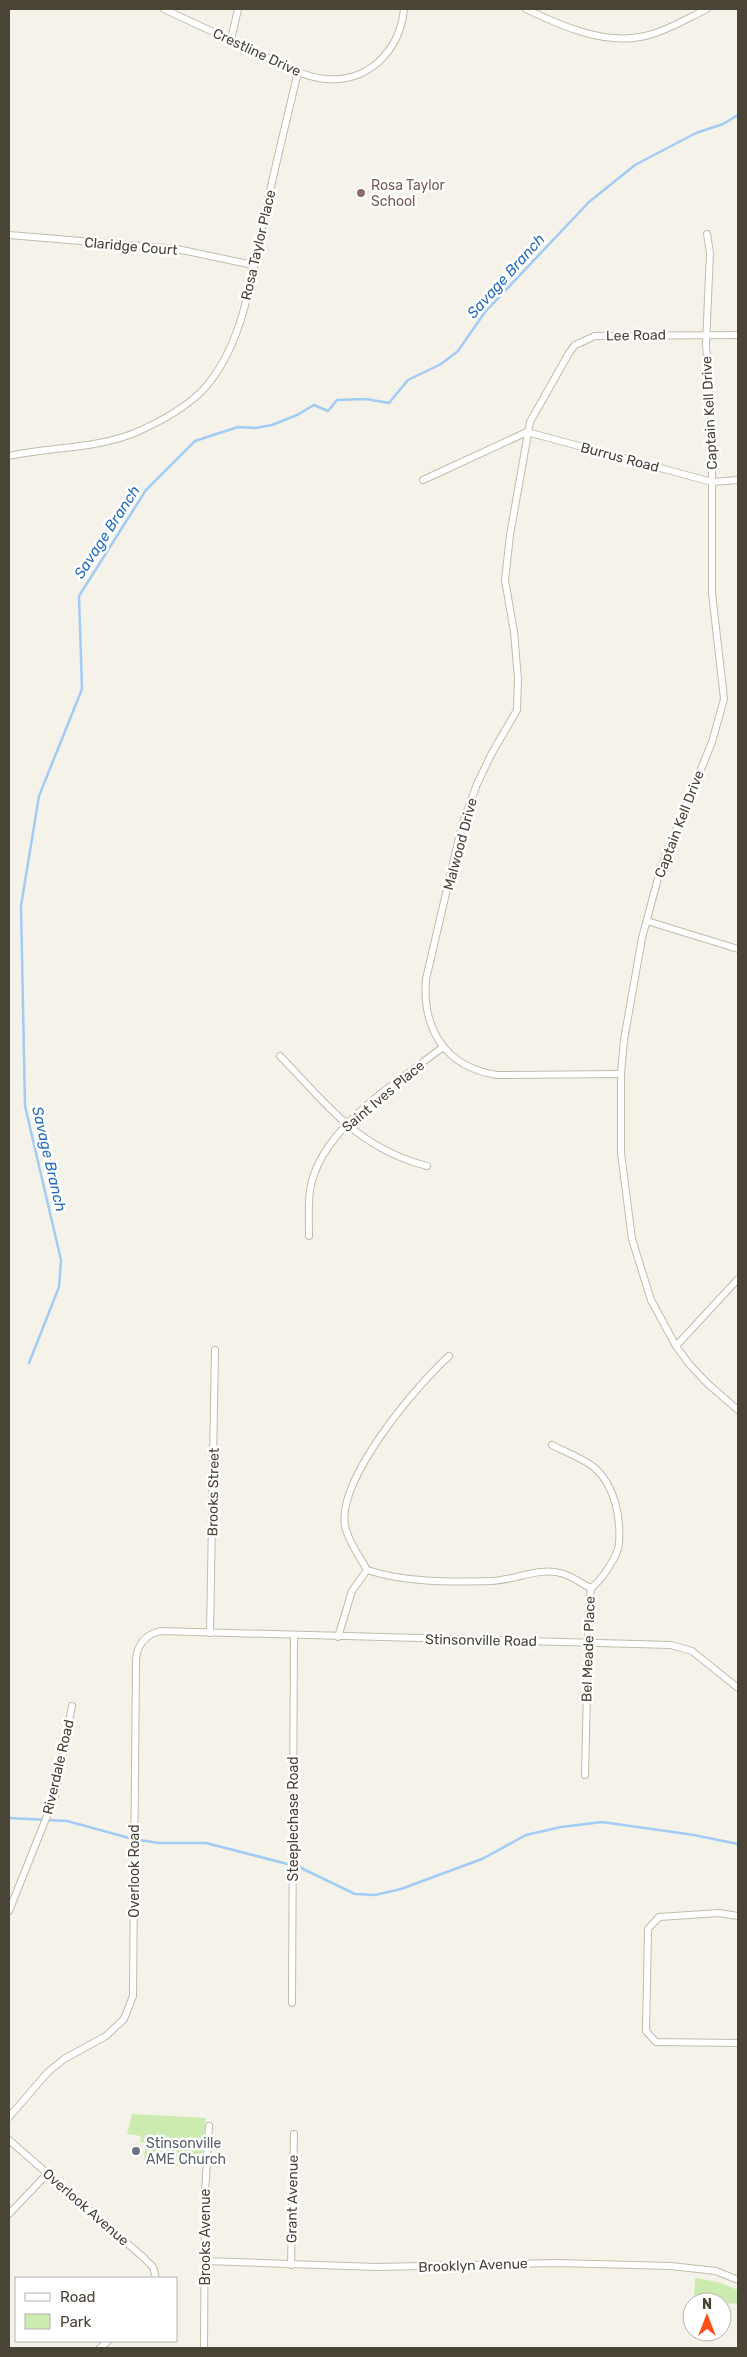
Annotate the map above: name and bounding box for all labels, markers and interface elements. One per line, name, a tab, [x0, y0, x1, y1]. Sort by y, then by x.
street label: Crestline Drive	[210, 25, 304, 80]
place label: Rosa Taylor School	[371, 177, 446, 210]
marker: Rosa Taylor School	[355, 187, 367, 199]
street label: Rosa Taylor Place	[238, 188, 279, 302]
water label: Savage Branch	[463, 230, 549, 322]
street label: Claridge Court	[84, 234, 179, 259]
street label: Lee Road	[606, 326, 666, 345]
street label: Captain Kell Drive	[698, 356, 721, 470]
street label: Burrus Road	[579, 439, 661, 476]
water label: Savage Branch	[70, 482, 144, 582]
street label: Captain Kell Drive	[651, 768, 708, 880]
street label: Malwood Drive	[440, 796, 481, 892]
street label: Saint Ives Place	[339, 1057, 428, 1136]
water label: Savage Branch	[28, 1105, 70, 1213]
street label: Brooks Street	[204, 1447, 223, 1537]
street label: Bel Meade Place	[578, 1596, 599, 1702]
street label: Stinsonville Road	[425, 1631, 537, 1650]
street label: Riverdale Road	[39, 1718, 78, 1816]
street label: Steeplechase Road	[285, 1756, 302, 1882]
street label: Overlook Road	[126, 1824, 143, 1918]
place label: Stinsonville AME Church	[146, 2135, 226, 2168]
marker: Stinsonville AME Church	[130, 2145, 142, 2157]
street label: Grant Avenue	[283, 2155, 302, 2243]
street label: Overlook Avenue	[39, 2165, 132, 2250]
street label: Brooks Avenue	[197, 2188, 214, 2285]
street label: Brooklyn Avenue	[418, 2255, 528, 2276]
legend	[15, 2277, 178, 2342]
text: Road	[60, 2288, 96, 2306]
north arrow	[682, 2292, 732, 2342]
text: N	[702, 2296, 712, 2313]
text: Park	[60, 2313, 91, 2331]

